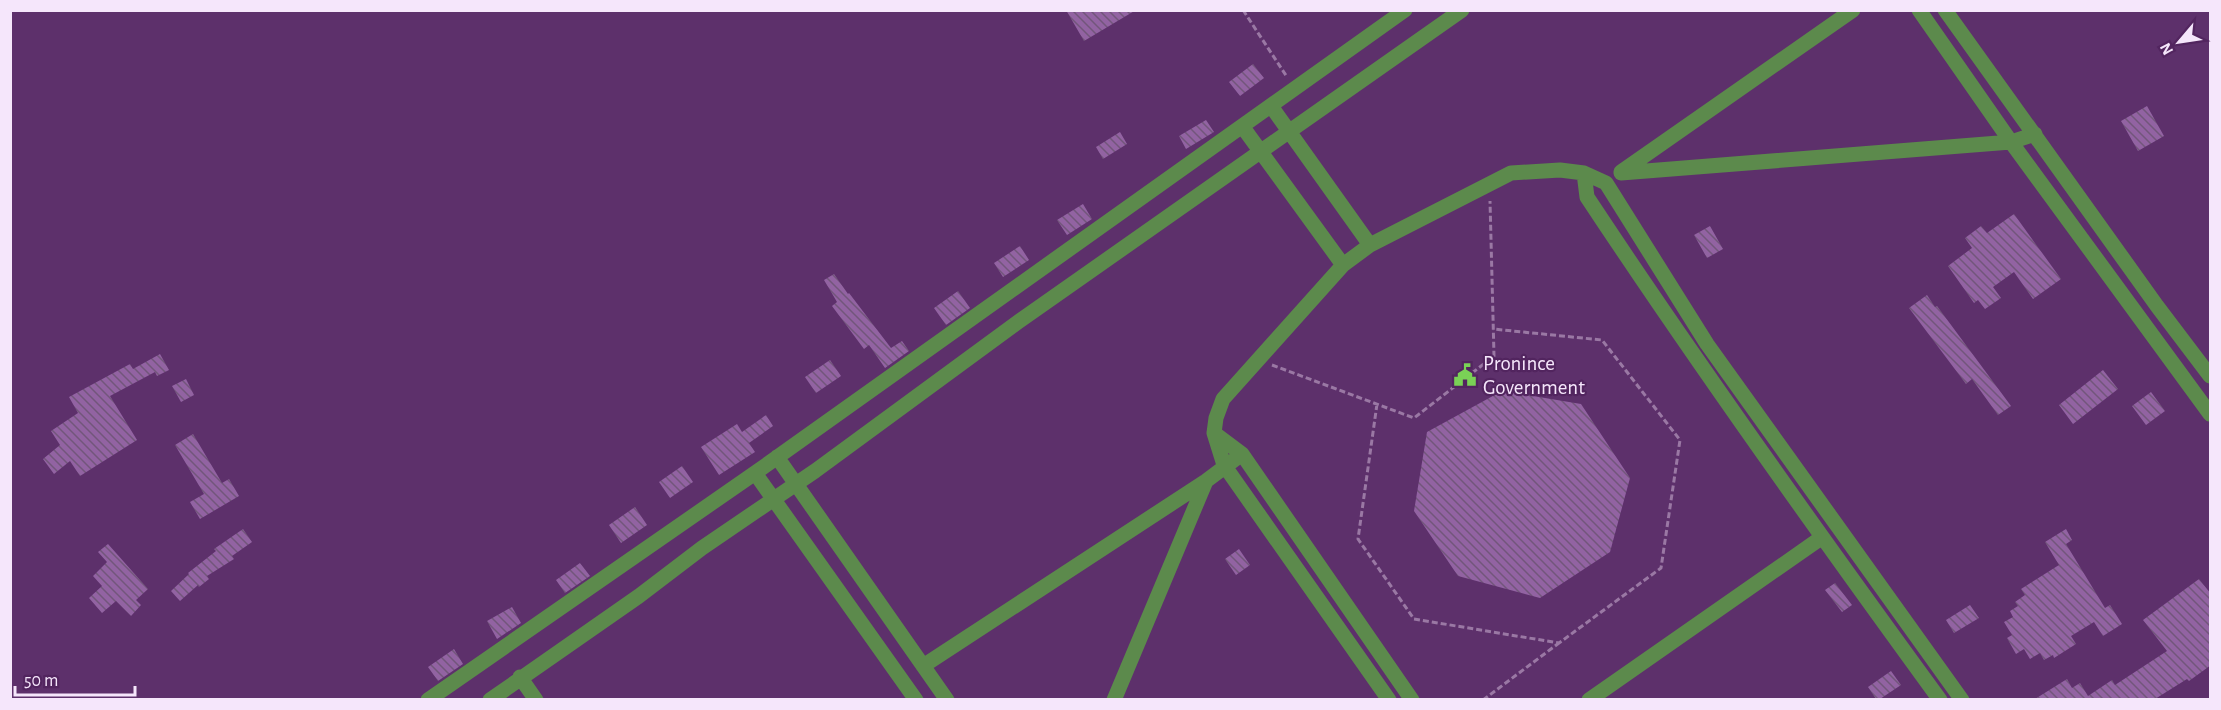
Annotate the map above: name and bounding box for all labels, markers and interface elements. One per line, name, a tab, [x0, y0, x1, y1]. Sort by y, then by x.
north arrow	[2149, 12, 2209, 72]
text: N	[2157, 40, 2176, 58]
place label: Pronince Government	[1483, 353, 1585, 398]
public building icon: Pronince Government	[1452, 362, 1478, 388]
scale bar	[15, 659, 135, 697]
text: 50 m	[24, 672, 58, 690]

